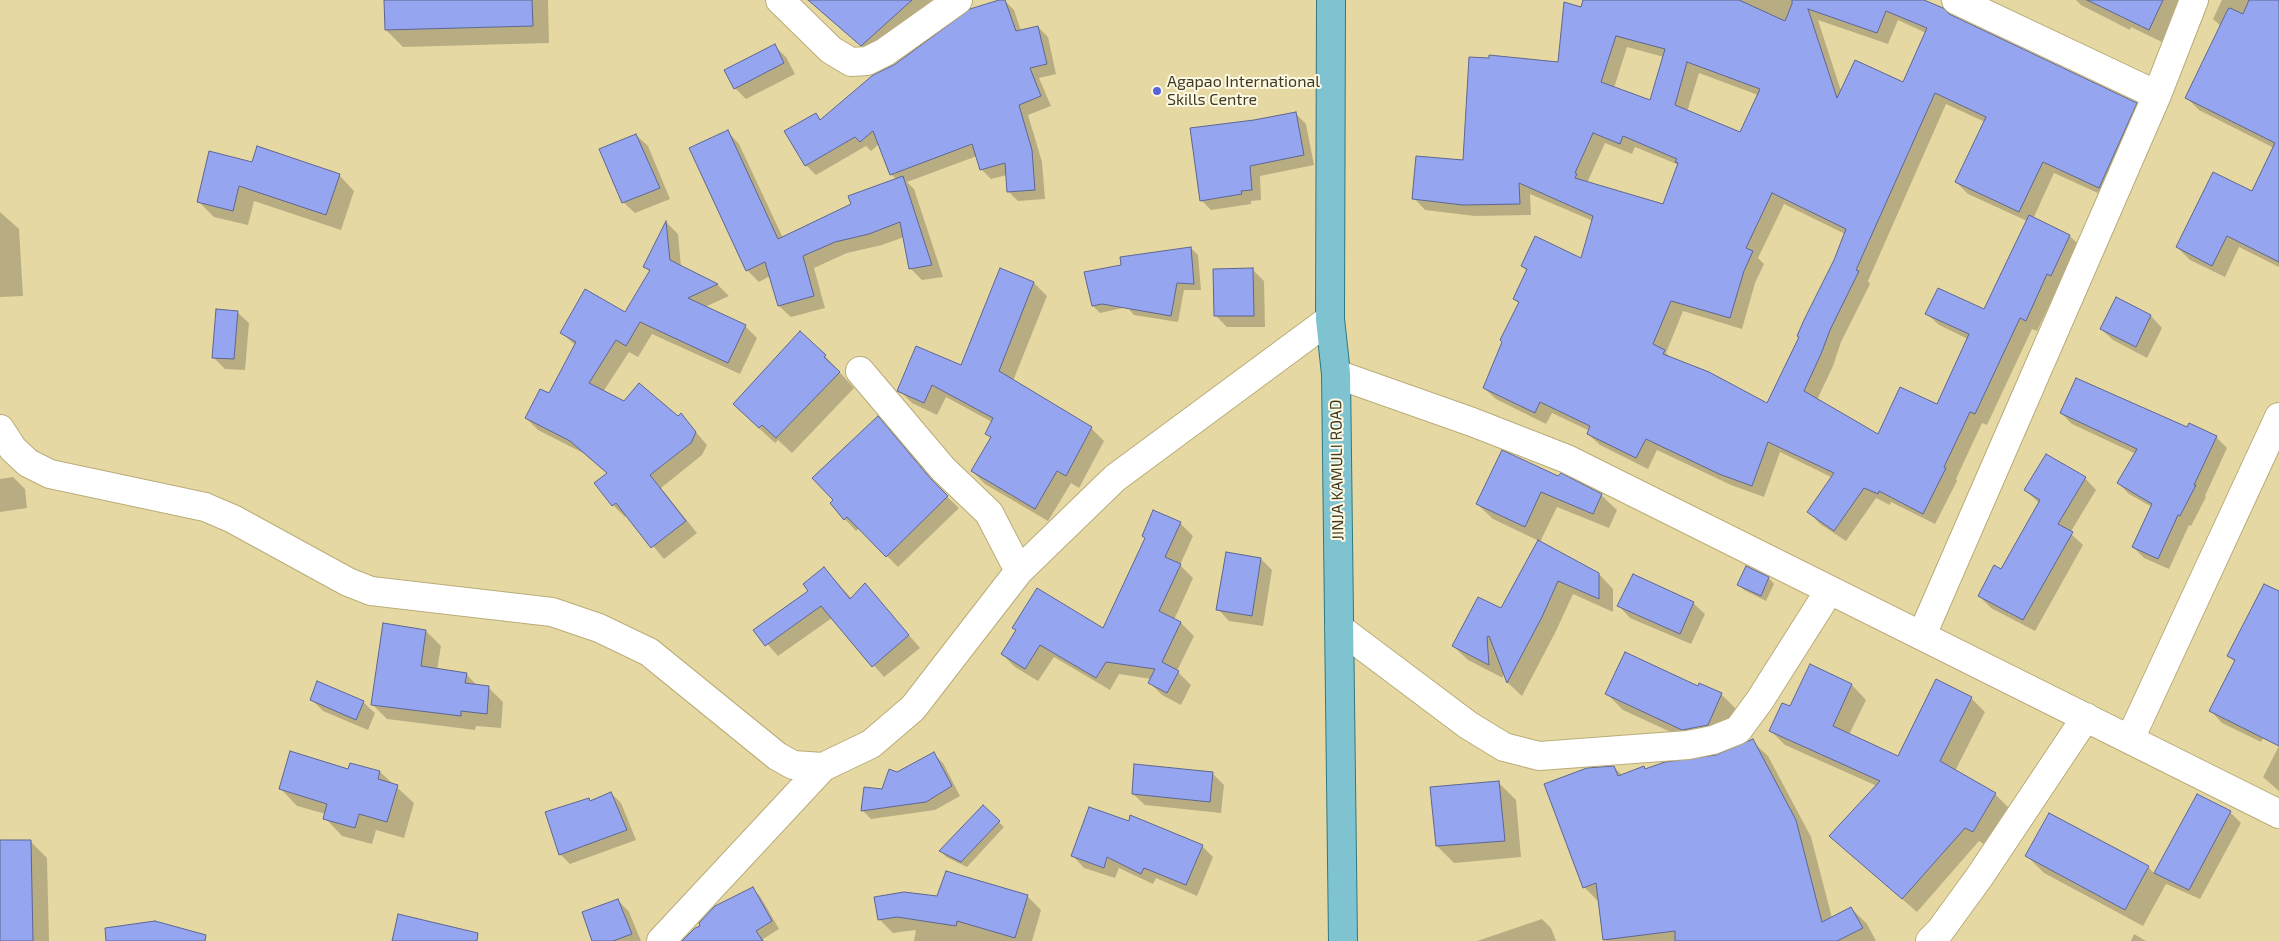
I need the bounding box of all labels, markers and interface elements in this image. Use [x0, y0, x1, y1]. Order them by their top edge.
place label: Agapao International Skills Centre [1167, 72, 1320, 110]
marker: Agapao International Skills Centre [1151, 85, 1163, 97]
street label: JINJA KAMULI ROAD [1326, 399, 1348, 541]

